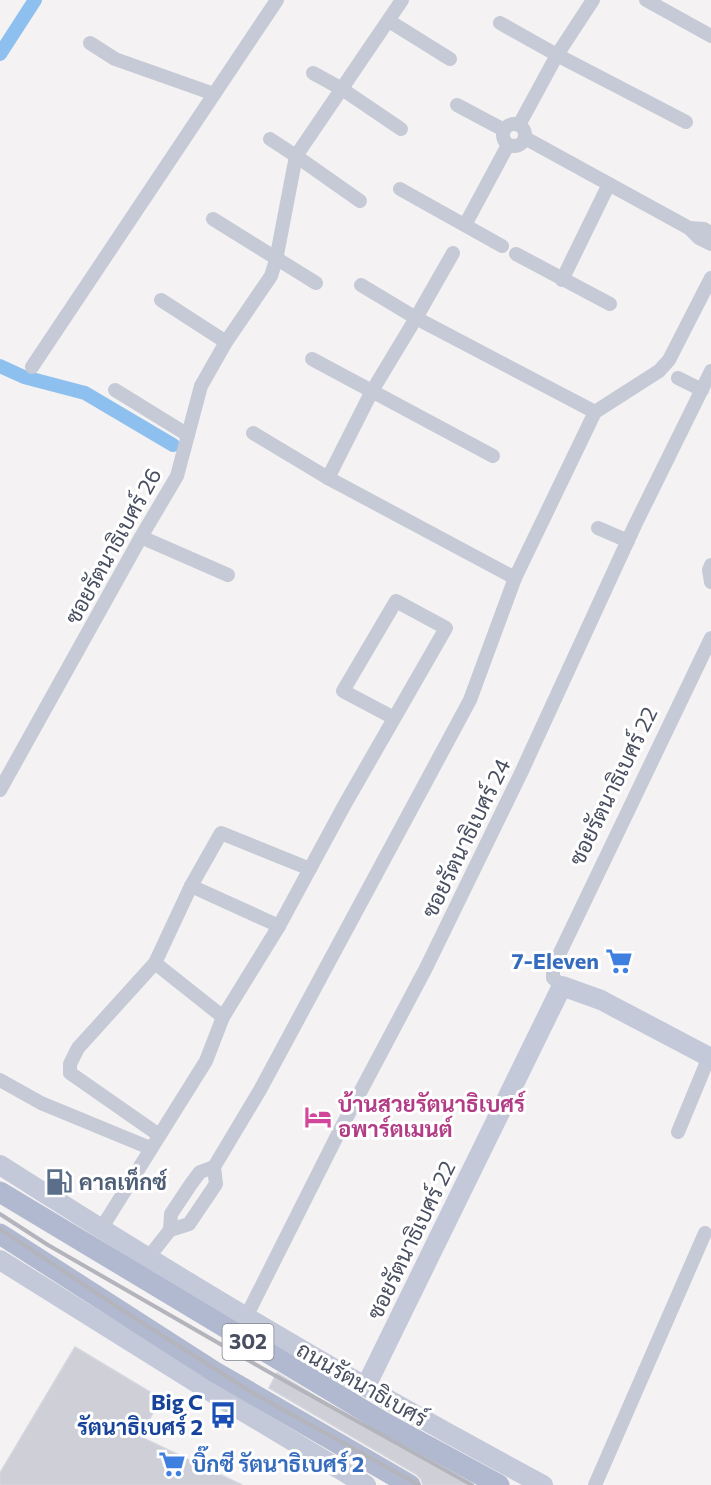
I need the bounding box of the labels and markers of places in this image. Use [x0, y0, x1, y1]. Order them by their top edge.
supermarket icon: 7-Eleven [604, 946, 634, 976]
place label: 7-Eleven [511, 947, 599, 974]
place label: บ้านสวยรัตนาธิเบศร์ อพาร์ตเมนต์ [338, 1090, 527, 1142]
hotel icon: บ้านสวยรัตนาธิเบศร์ อพาร์ตเมนต์ [303, 1102, 333, 1132]
fuel station icon: คาลเท็กซ์ [44, 1167, 74, 1197]
place label: คาลเท็กซ์ [79, 1167, 168, 1195]
place label: Big C รัตนาธิเบศร์ 2 [77, 1388, 203, 1440]
bus stop icon: Big C รัตนาธิเบศร์ 2 [208, 1400, 238, 1430]
place label: บิ๊กซี รัตนาธิเบศร์ 2 [192, 1445, 364, 1477]
supermarket icon: บิ๊กซี รัตนาธิเบศร์ 2 [157, 1449, 187, 1479]

